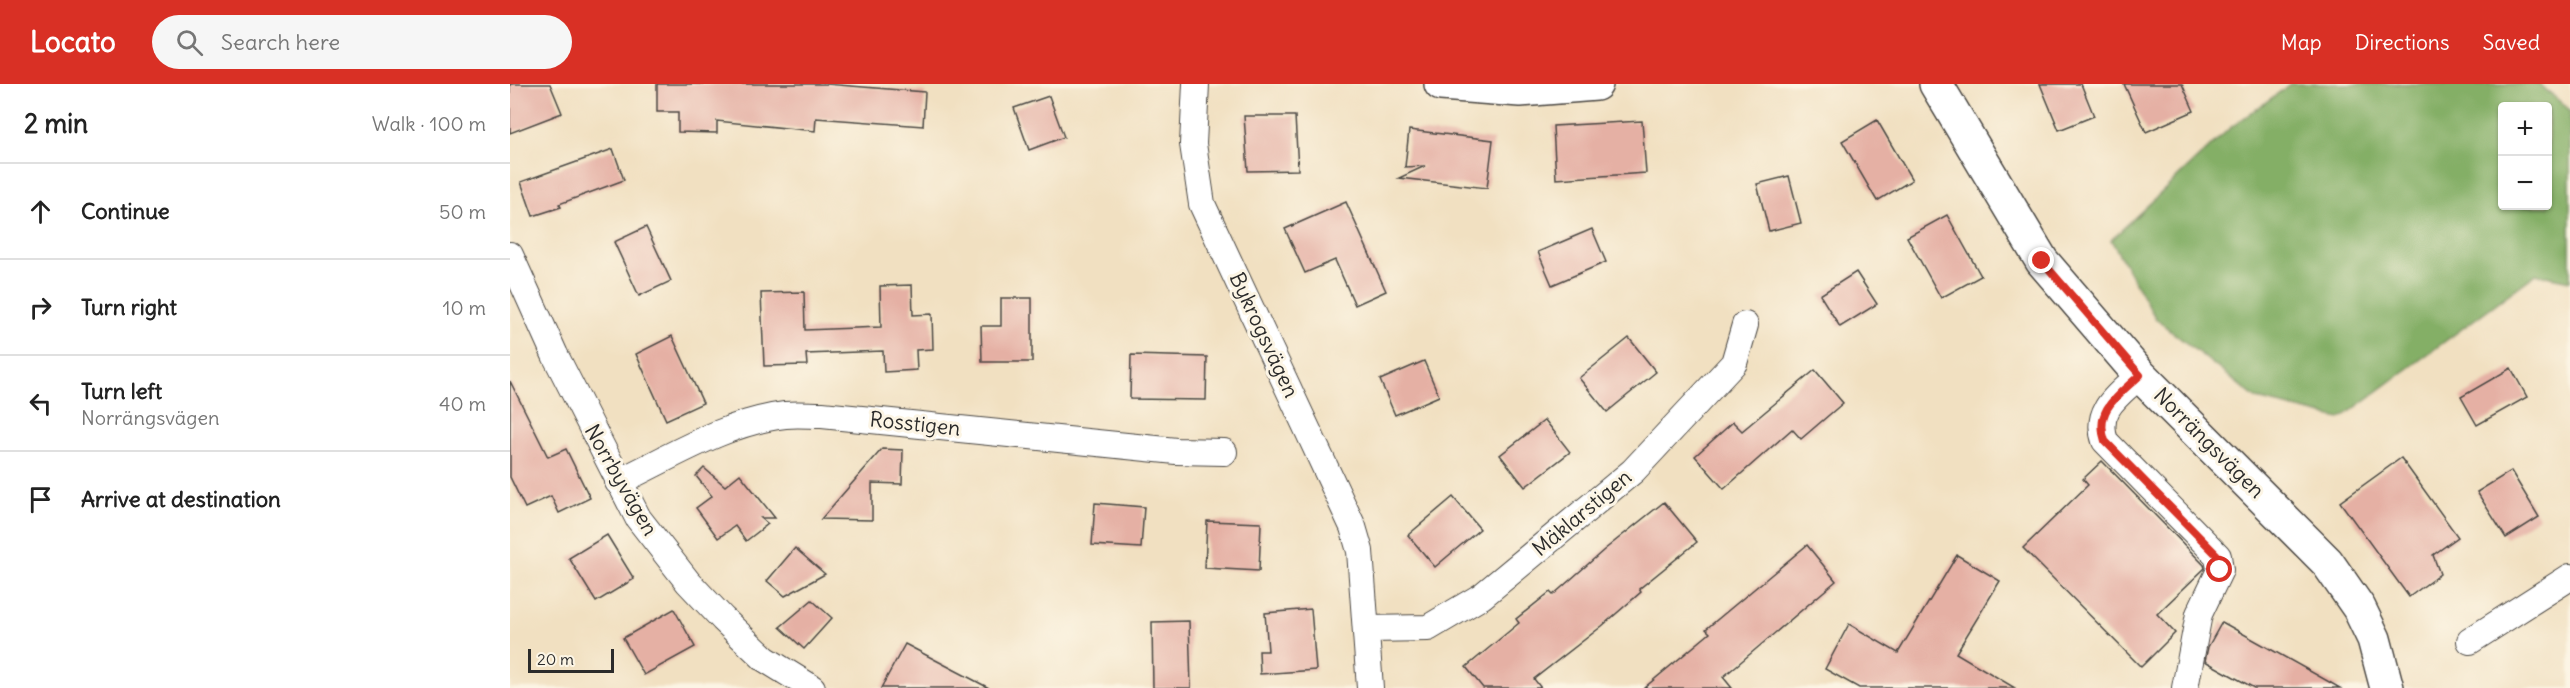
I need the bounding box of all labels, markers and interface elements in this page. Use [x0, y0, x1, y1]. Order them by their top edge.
search box [152, 15, 572, 69]
text: Locato [30, 24, 116, 60]
icon: search [173, 26, 206, 59]
text: Search here [221, 28, 340, 56]
text: Map [2281, 29, 2322, 56]
text: Directions [2355, 29, 2449, 56]
text: Saved [2482, 29, 2540, 56]
map controls [2498, 102, 2552, 210]
button: + [2498, 102, 2552, 156]
text: 2 min [24, 107, 88, 140]
text: Walk · 100 m [372, 111, 486, 136]
button: − [2498, 156, 2552, 210]
icon: ahead [24, 195, 57, 228]
text: Continue [81, 197, 170, 225]
text: 50 m [439, 199, 486, 224]
route end [2028, 247, 2054, 273]
street label: Bykrogsvägen [1224, 268, 1305, 402]
icon: right [24, 291, 57, 324]
text: Turn right [81, 293, 177, 321]
text: 10 m [443, 295, 486, 320]
text: Turn left [81, 377, 162, 405]
street label: Norrängsvägen [2148, 382, 2270, 504]
icon: left [24, 387, 57, 420]
text: 40 m [439, 391, 486, 416]
text: Norrängsvägen [81, 405, 220, 430]
street label: Rosstigen [868, 405, 962, 442]
street label: Norrbyvägen [579, 419, 664, 540]
street label: Mäklarstigen [1527, 463, 1637, 562]
icon: arrive [24, 483, 57, 516]
text: Arrive at destination [81, 485, 281, 513]
route start [2206, 556, 2232, 582]
scale bar [528, 646, 614, 674]
text: 20 m [537, 649, 574, 669]

